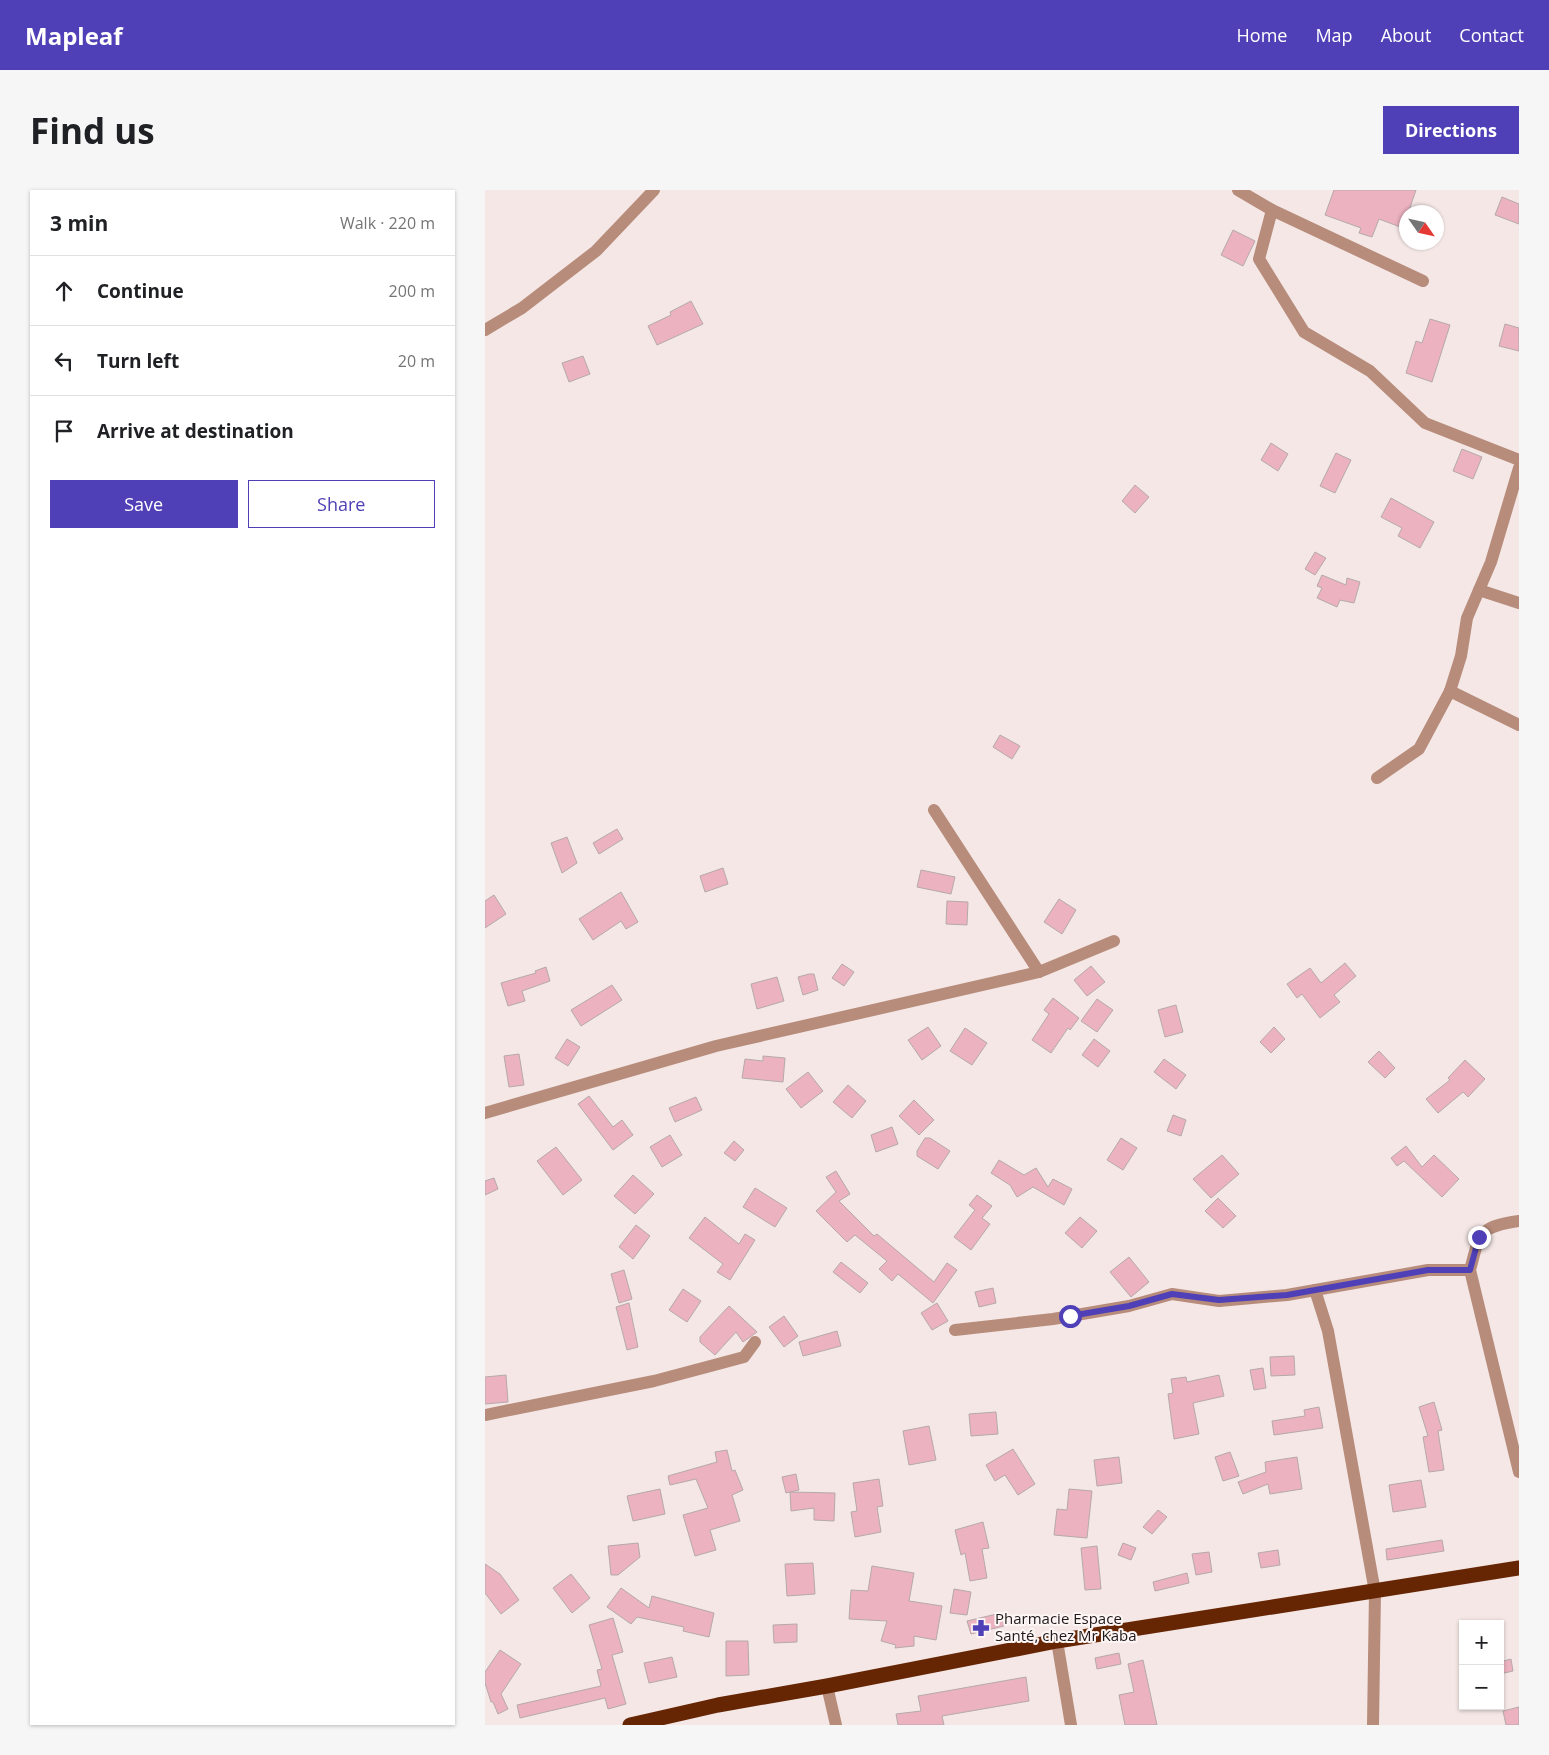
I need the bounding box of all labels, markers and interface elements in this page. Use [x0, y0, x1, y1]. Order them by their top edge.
text: Mapleaf [25, 19, 123, 52]
text: Home [1237, 23, 1287, 47]
text: Map [1315, 23, 1353, 47]
text: About [1381, 23, 1431, 47]
text: Contact [1459, 23, 1524, 47]
button: Directions [1383, 106, 1519, 154]
text: Find us [30, 107, 155, 154]
north arrow [1399, 205, 1444, 250]
text: 3 min [50, 209, 108, 237]
text: Walk · 220 m [340, 212, 435, 234]
icon: ahead [50, 277, 78, 305]
text: Continue [97, 278, 184, 304]
text: 200 m [389, 280, 435, 302]
icon: left [50, 347, 78, 375]
text: Turn left [97, 348, 179, 374]
text: 20 m [398, 350, 435, 372]
icon: arrive [50, 417, 78, 445]
text: Arrive at destination [97, 418, 294, 444]
button: Save [50, 480, 238, 528]
button: Share [248, 480, 435, 528]
route end [1468, 1226, 1491, 1249]
route start [1059, 1305, 1082, 1328]
place label: Pharmacie Espace Santé, chez Mr Kaba [995, 1608, 1137, 1645]
pharmacy icon: Pharmacie Espace Santé, chez Mr Kaba [971, 1618, 991, 1638]
map controls [1459, 1620, 1504, 1710]
button: + [1459, 1620, 1504, 1665]
button: − [1459, 1665, 1504, 1710]

